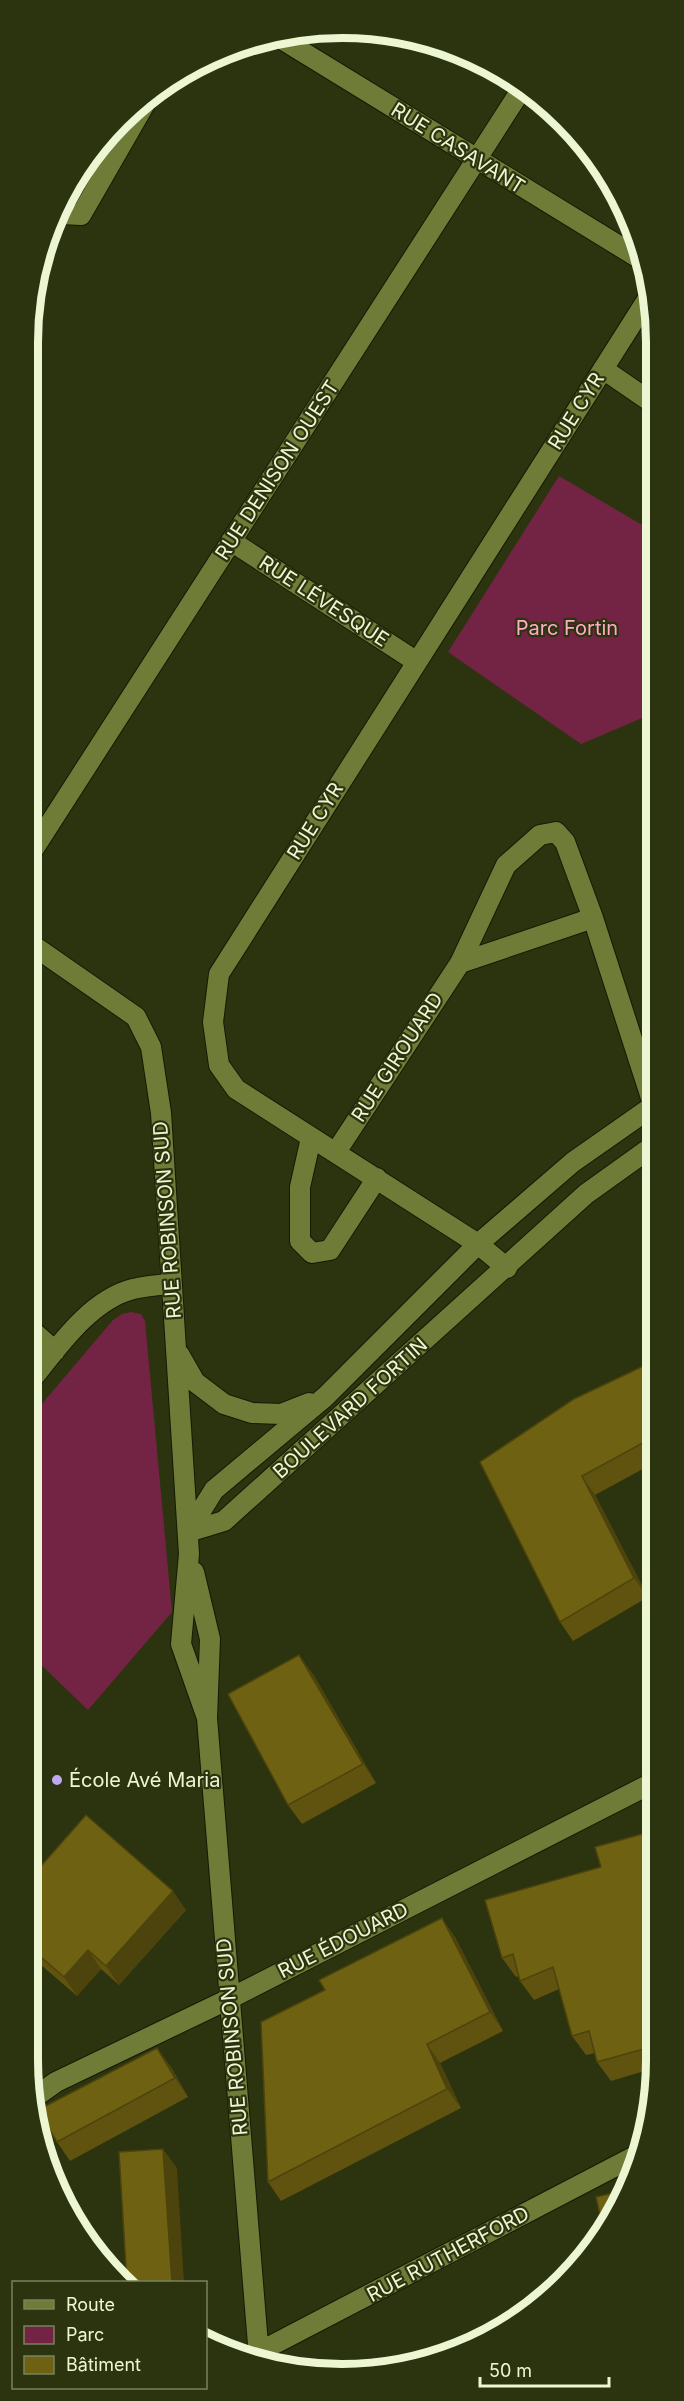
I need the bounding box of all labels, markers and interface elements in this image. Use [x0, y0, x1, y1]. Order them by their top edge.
street label: RUE CASAVANT [387, 97, 529, 199]
street label: RUE CYR [543, 368, 609, 454]
street label: RUE DENISON OUEST [210, 376, 344, 564]
street label: RUE LÉVESQUE [255, 549, 394, 652]
park label: Parc Fortin [516, 616, 618, 640]
street label: RUE CYR [282, 778, 348, 864]
street label: RUE GIROUARD [346, 988, 448, 1126]
street label: RUE ROBINSON SUD [148, 1120, 186, 1320]
street label: BOULEVARD FORTIN [268, 1332, 432, 1484]
place label: École Avé Maria [69, 1767, 220, 1792]
marker: École Avé Maria [50, 1773, 64, 1787]
street label: RUE ÉDOUARD [274, 1896, 412, 1983]
street label: RUE ROBINSON SUD [211, 1937, 253, 2137]
street label: RUE RUTHERFORD [363, 2201, 533, 2307]
legend [12, 2281, 207, 2389]
text: Route [66, 2294, 115, 2315]
text: Parc [66, 2324, 104, 2345]
scale bar [480, 2350, 609, 2388]
text: Bâtiment [66, 2354, 141, 2375]
text: 50 m [489, 2360, 532, 2381]

